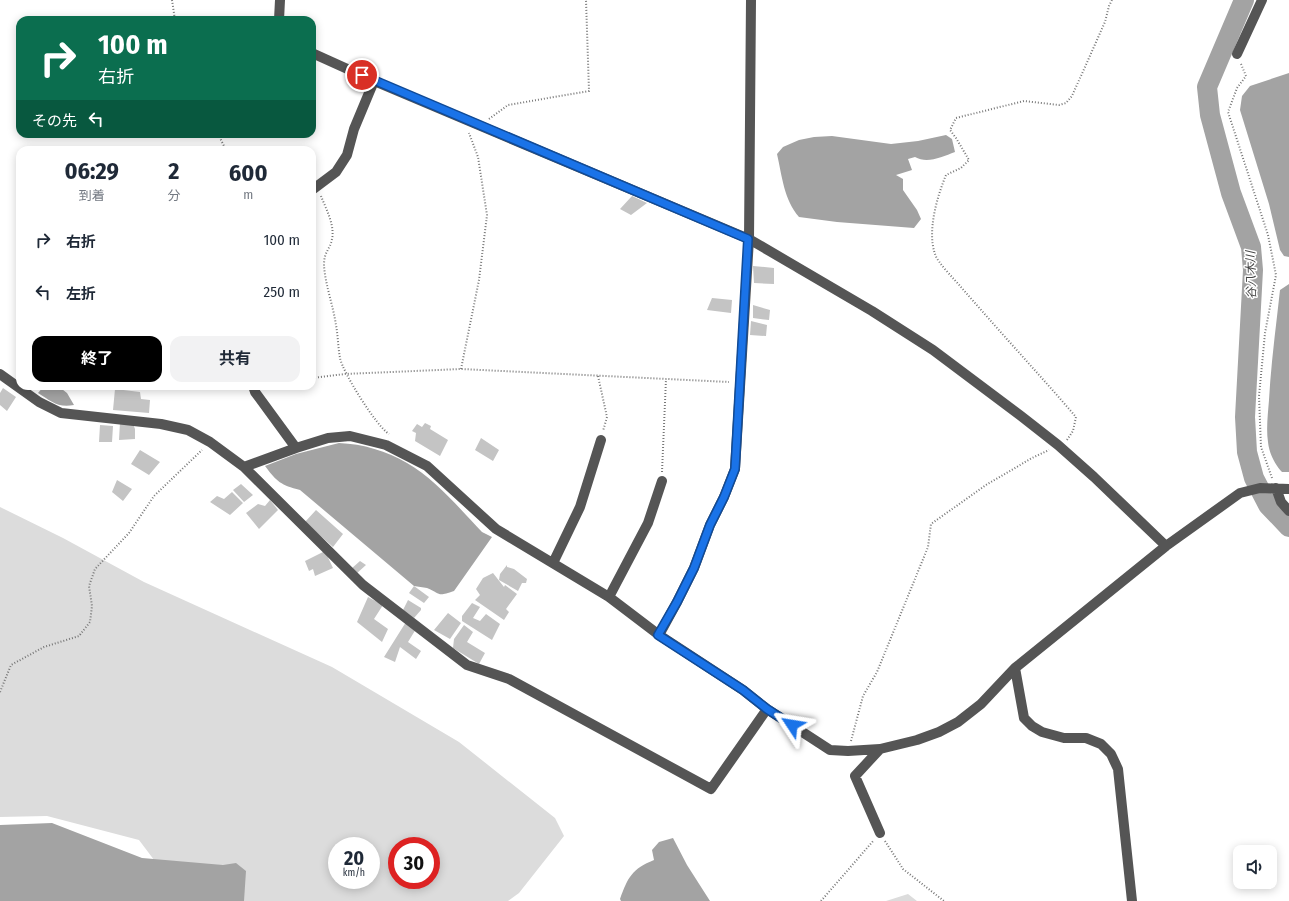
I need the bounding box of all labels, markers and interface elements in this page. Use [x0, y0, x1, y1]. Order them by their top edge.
text: 100 m [98, 28, 168, 61]
icon: right [32, 32, 84, 84]
pin [345, 58, 379, 92]
icon: arrive [351, 64, 373, 86]
text: 右折 [98, 66, 134, 88]
icon: left [85, 108, 107, 130]
text: その先 [32, 112, 77, 130]
text: 06:29 [64, 157, 119, 185]
text: 2 [168, 157, 179, 185]
text: 600 [229, 159, 268, 187]
text: m [243, 187, 253, 202]
text: 到着 [79, 188, 105, 203]
text: 分 [167, 188, 180, 203]
icon: right [32, 229, 54, 251]
text: 100 m [263, 231, 300, 249]
text: 右折 [66, 233, 96, 251]
water label: 谷八木川 [1244, 249, 1258, 299]
icon: left [32, 281, 54, 303]
text: 250 m [264, 283, 300, 301]
text: 左折 [66, 285, 96, 303]
button: 終了 [32, 336, 162, 382]
button: 共有 [170, 336, 300, 382]
position arrow [771, 704, 813, 746]
speed limit sign: 30 [388, 837, 440, 889]
map controls [1233, 845, 1277, 889]
button: sound [1233, 845, 1277, 889]
text: 20 [344, 846, 364, 870]
text: km/h [343, 867, 365, 879]

